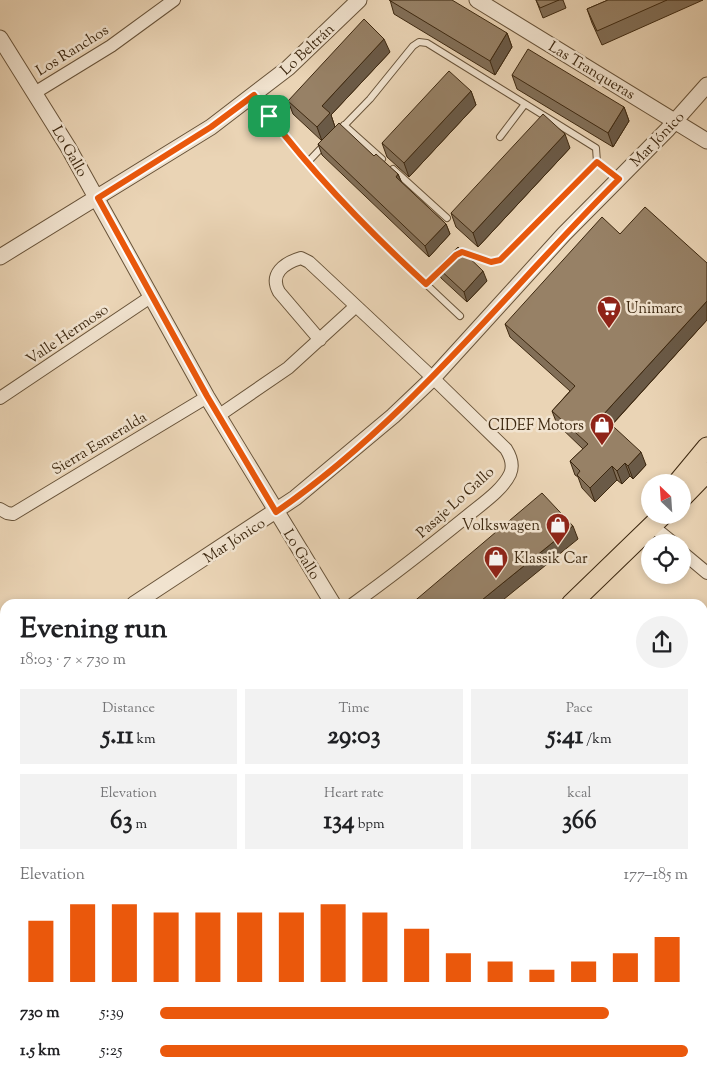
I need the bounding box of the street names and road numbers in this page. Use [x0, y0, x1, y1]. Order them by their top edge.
street label: Lo Beltrán [276, 19, 340, 81]
street label: Los Ranchos [32, 21, 113, 82]
street label: Las Tranqueras [544, 37, 639, 106]
street label: Mar Jónico [626, 108, 690, 172]
street label: Lo Gallo [46, 122, 92, 181]
street label: Valle Hermoso [22, 300, 113, 371]
street label: Sierra Esmeralda [48, 408, 151, 481]
street label: Pasaje Lo Gallo [412, 462, 500, 544]
street label: Mar Jónico [200, 513, 270, 569]
street label: Lo Gallo [277, 525, 324, 584]

